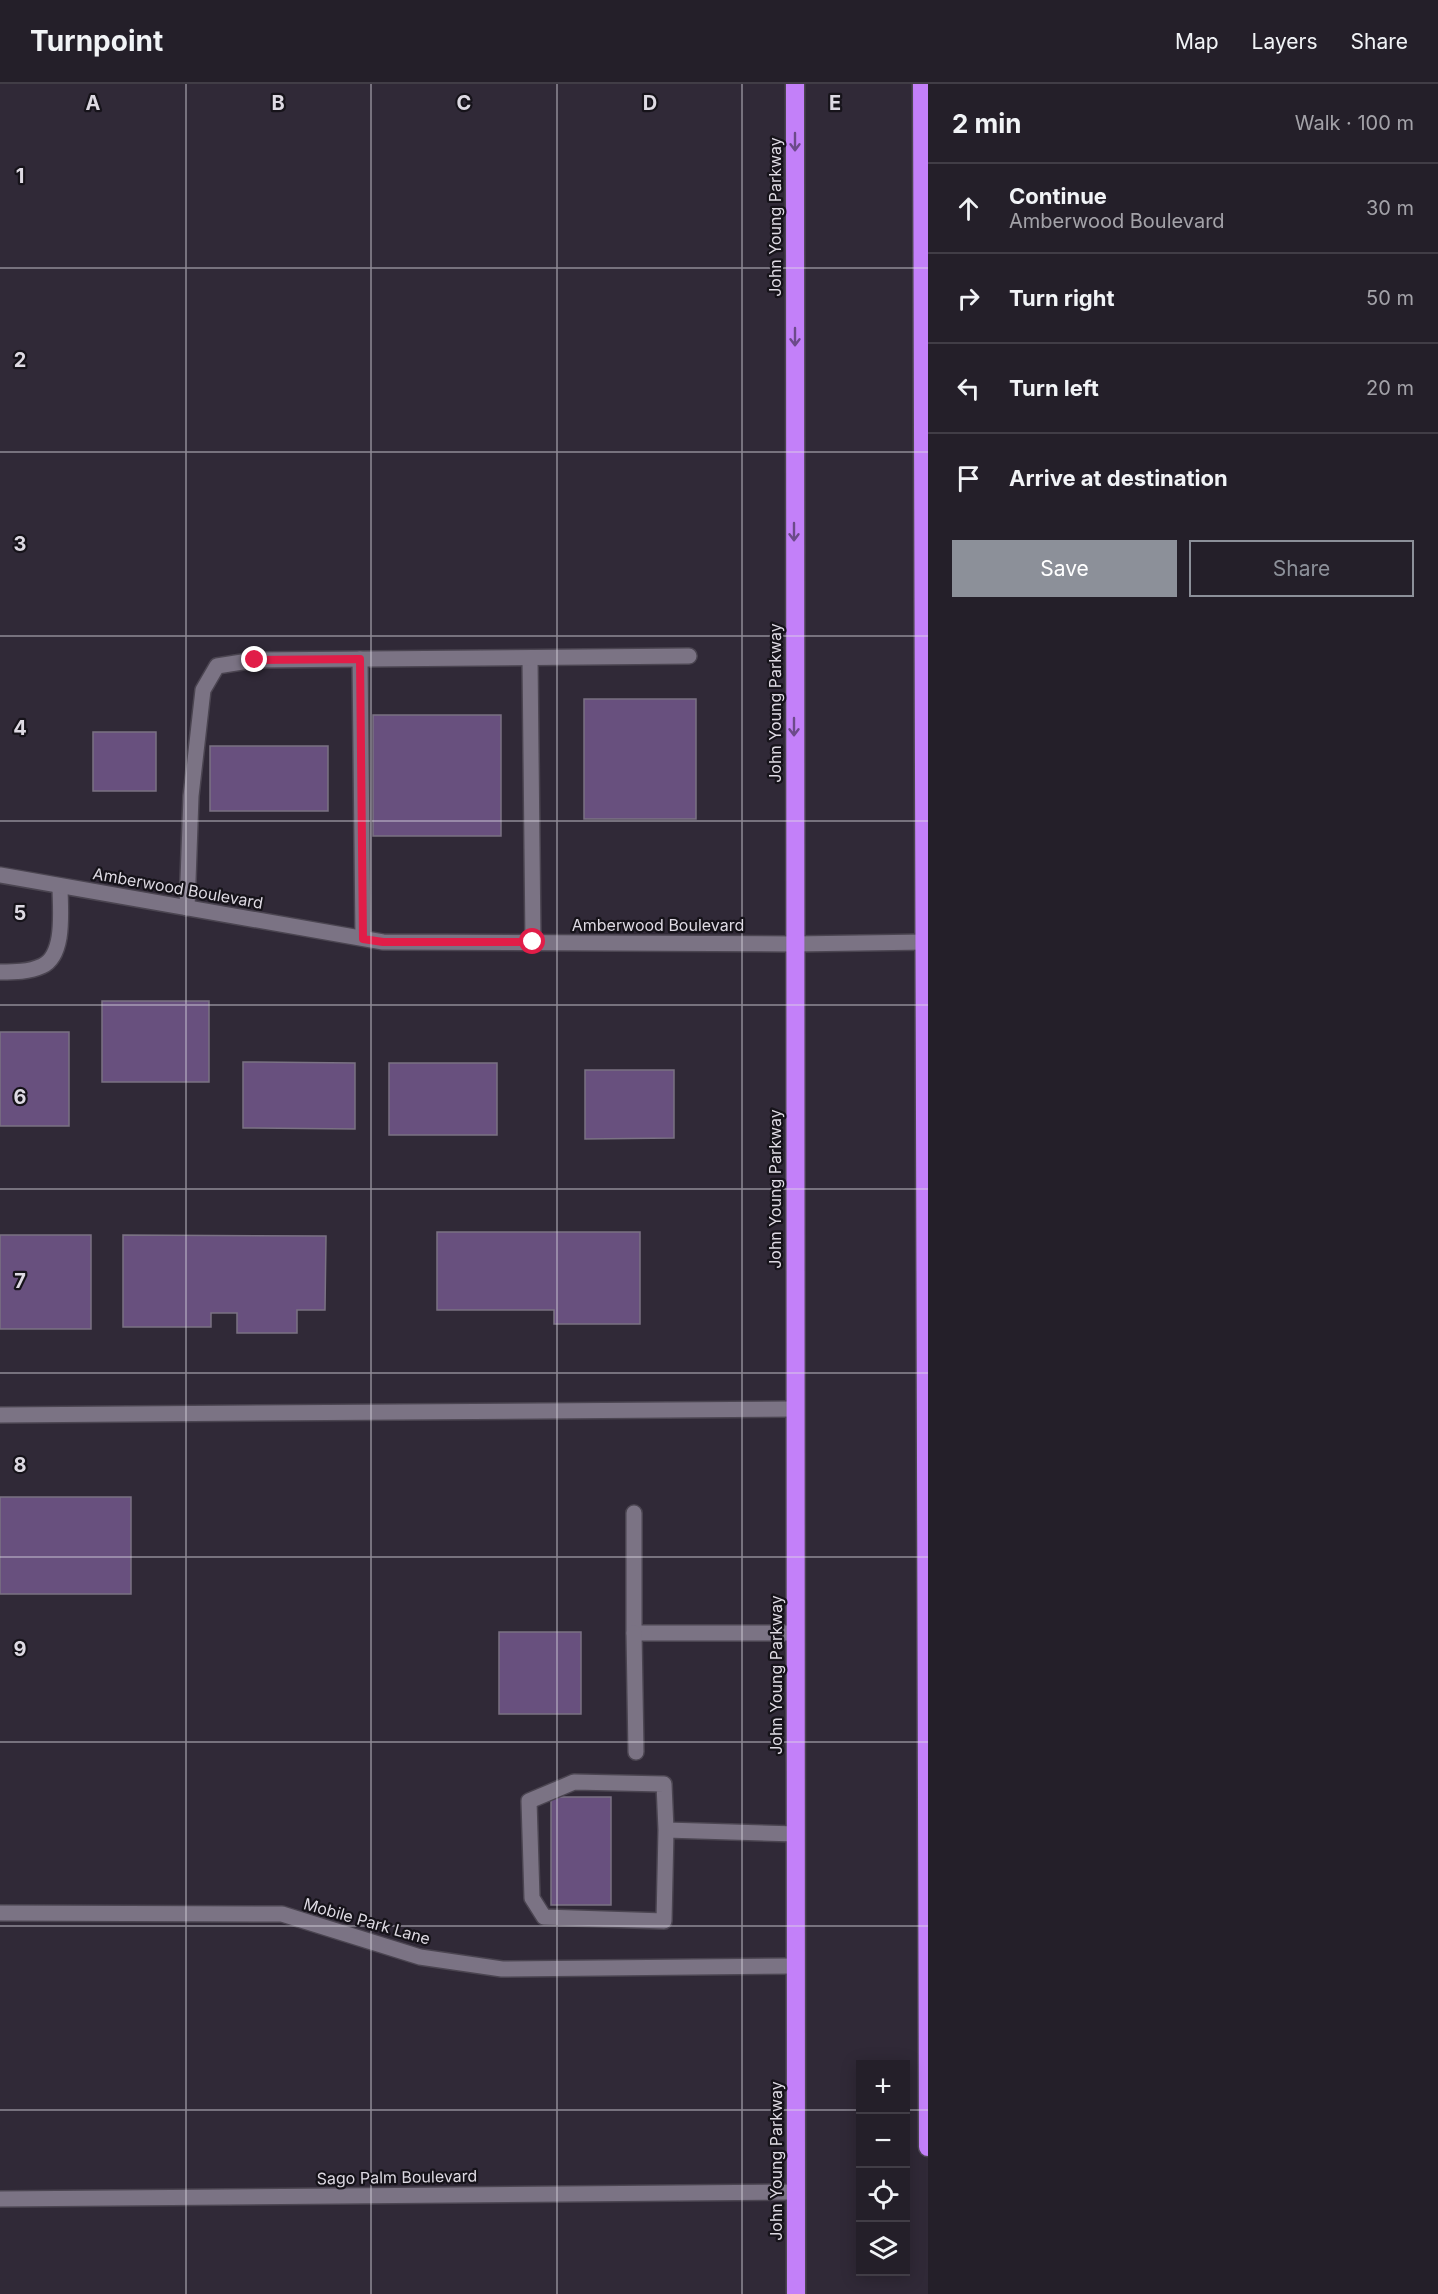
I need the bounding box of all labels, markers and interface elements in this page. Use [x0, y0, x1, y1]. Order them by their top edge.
text: Turnpoint [30, 24, 163, 58]
text: Map [1175, 29, 1219, 54]
text: Layers [1252, 29, 1318, 54]
text: Share [1351, 29, 1408, 54]
text: A [86, 91, 101, 115]
text: B [271, 91, 285, 115]
text: C [457, 91, 471, 115]
text: D [643, 91, 657, 115]
text: E [829, 91, 841, 115]
text: 2 min [952, 108, 1022, 139]
text: Walk · 100 m [1295, 111, 1414, 135]
one-way arrow [789, 132, 801, 152]
street label: John Young Parkway [765, 137, 785, 297]
text: 1 [16, 164, 24, 188]
text: Continue [1009, 183, 1107, 209]
icon: ahead [952, 192, 985, 225]
text: 30 m [1366, 196, 1414, 220]
text: Amberwood Boulevard [1009, 209, 1225, 233]
icon: right [952, 282, 985, 315]
text: Turn right [1009, 285, 1115, 311]
text: 50 m [1366, 286, 1414, 310]
one-way arrow [789, 327, 801, 347]
text: 2 [14, 348, 26, 372]
icon: left [952, 372, 985, 405]
text: Turn left [1009, 375, 1099, 401]
text: 20 m [1366, 376, 1414, 400]
icon: arrive [952, 462, 985, 495]
text: Arrive at destination [1009, 465, 1228, 491]
one-way arrow [788, 522, 800, 542]
text: 3 [14, 532, 26, 556]
button: Save [952, 540, 1177, 597]
button: Share [1189, 540, 1414, 597]
street label: John Young Parkway [765, 623, 785, 783]
route end [241, 646, 267, 672]
text: 4 [13, 716, 27, 740]
one-way arrow [788, 717, 800, 737]
street label: Amberwood Boulevard [91, 863, 265, 913]
text: 5 [14, 901, 26, 925]
street label: Amberwood Boulevard [572, 915, 744, 935]
route start [519, 928, 545, 954]
text: 6 [14, 1085, 27, 1109]
street label: John Young Parkway [765, 1109, 785, 1269]
text: 7 [14, 1269, 26, 1293]
text: 8 [13, 1453, 27, 1477]
street label: John Young Parkway [766, 1595, 786, 1755]
text: 9 [14, 1637, 27, 1661]
street label: Mobile Park Lane [301, 1893, 433, 1949]
map controls [856, 2060, 910, 2276]
button: + [856, 2060, 910, 2114]
street label: John Young Parkway [766, 2081, 786, 2241]
button: − [856, 2114, 910, 2168]
street label: Sago Palm Boulevard [317, 2166, 477, 2188]
button: locate [856, 2168, 910, 2222]
button: layers [856, 2222, 910, 2276]

